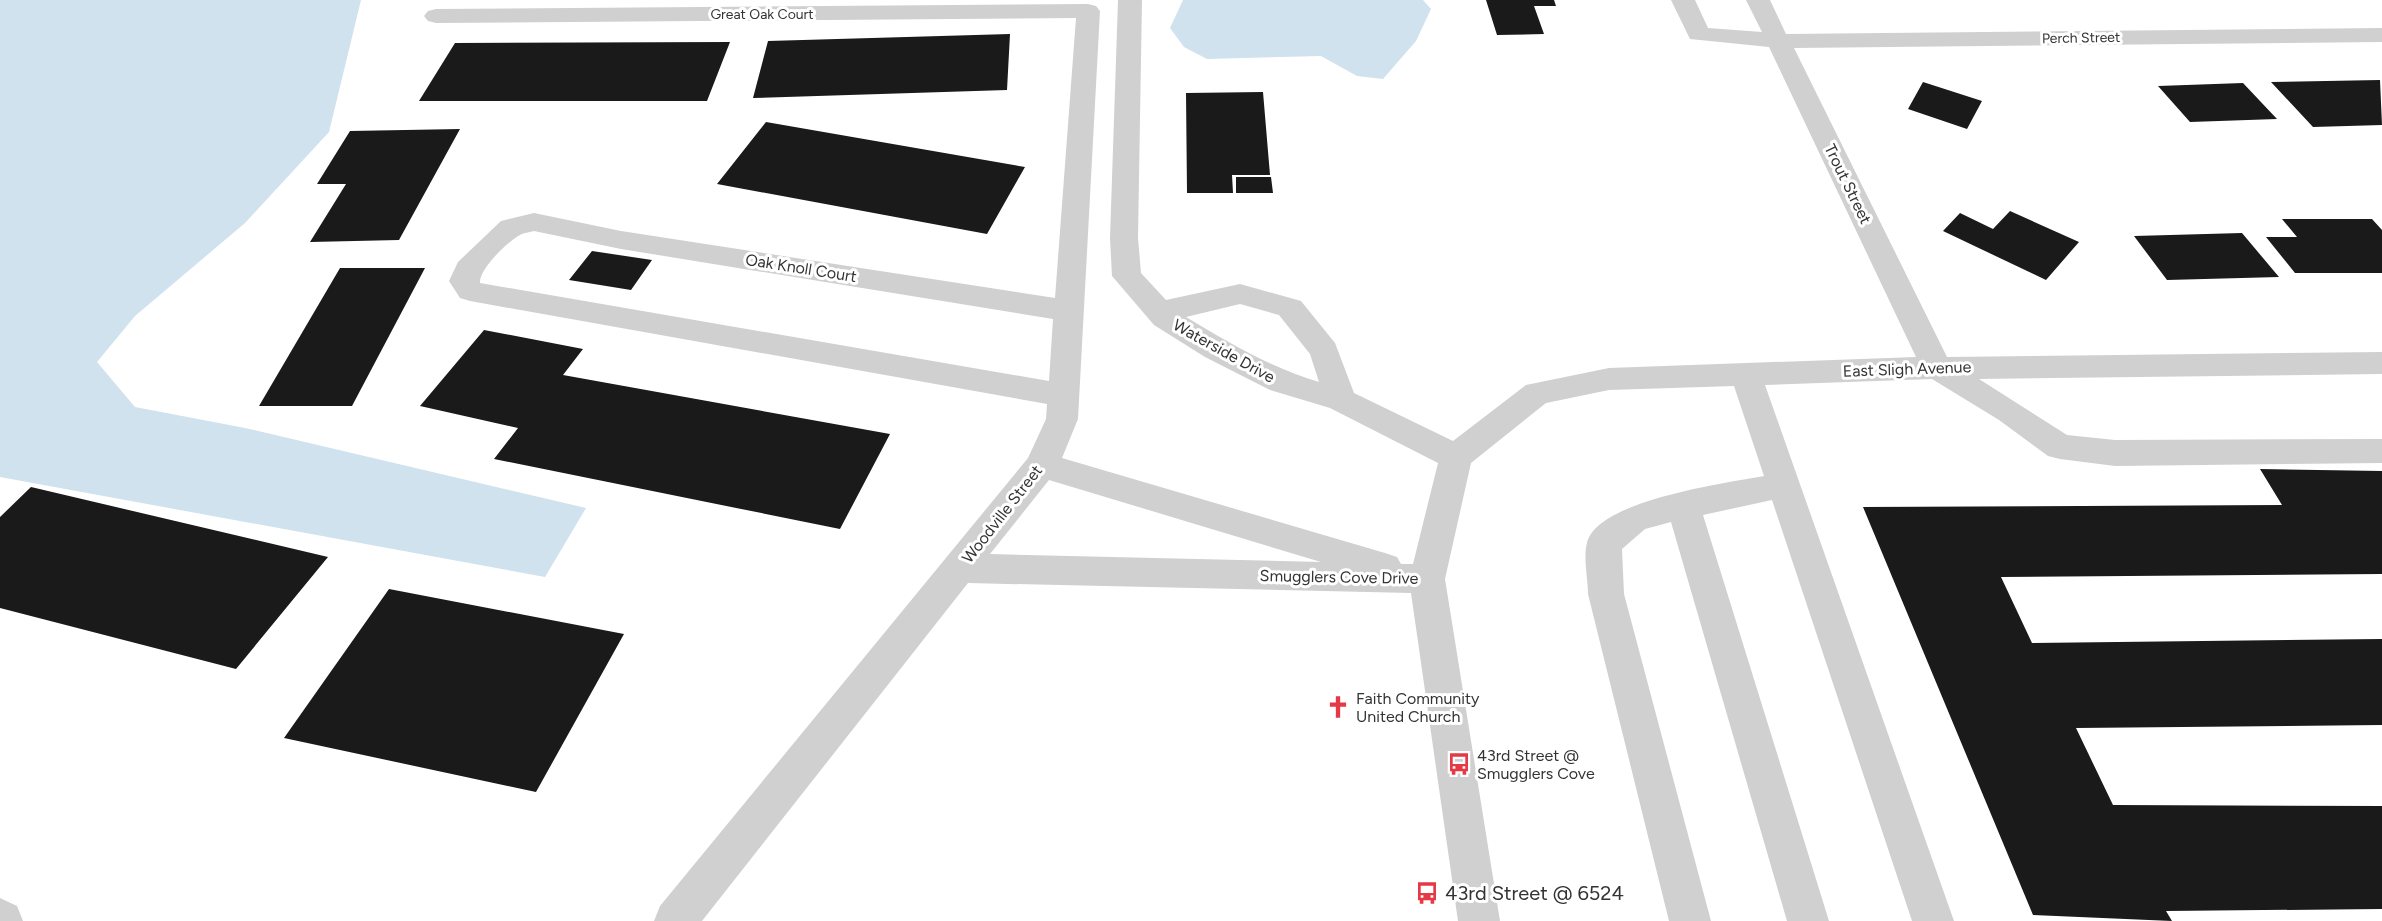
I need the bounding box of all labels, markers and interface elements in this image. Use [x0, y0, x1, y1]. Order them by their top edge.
street label: Great Oak Court [710, 6, 814, 23]
street label: Perch Street [2042, 29, 2120, 47]
street label: Trout Street [1820, 141, 1876, 227]
street label: Oak Knoll Court [744, 250, 858, 286]
street label: Waterside Drive [1170, 315, 1278, 387]
street label: East Sligh Avenue [1842, 357, 1972, 381]
street label: Woodville Street [958, 461, 1046, 567]
street label: Smugglers Cove Drive [1260, 566, 1419, 588]
place label: Faith Community United Church [1356, 689, 1480, 726]
church icon: Faith Community United Church [1325, 694, 1351, 720]
place label: 43rd Street @ Smugglers Cove [1477, 746, 1595, 783]
bus stop icon: 43rd Street @ Smugglers Cove [1446, 751, 1472, 777]
bus stop icon: 43rd Street @ 6524 [1414, 880, 1440, 906]
place label: 43rd Street @ 6524 [1445, 881, 1624, 905]

